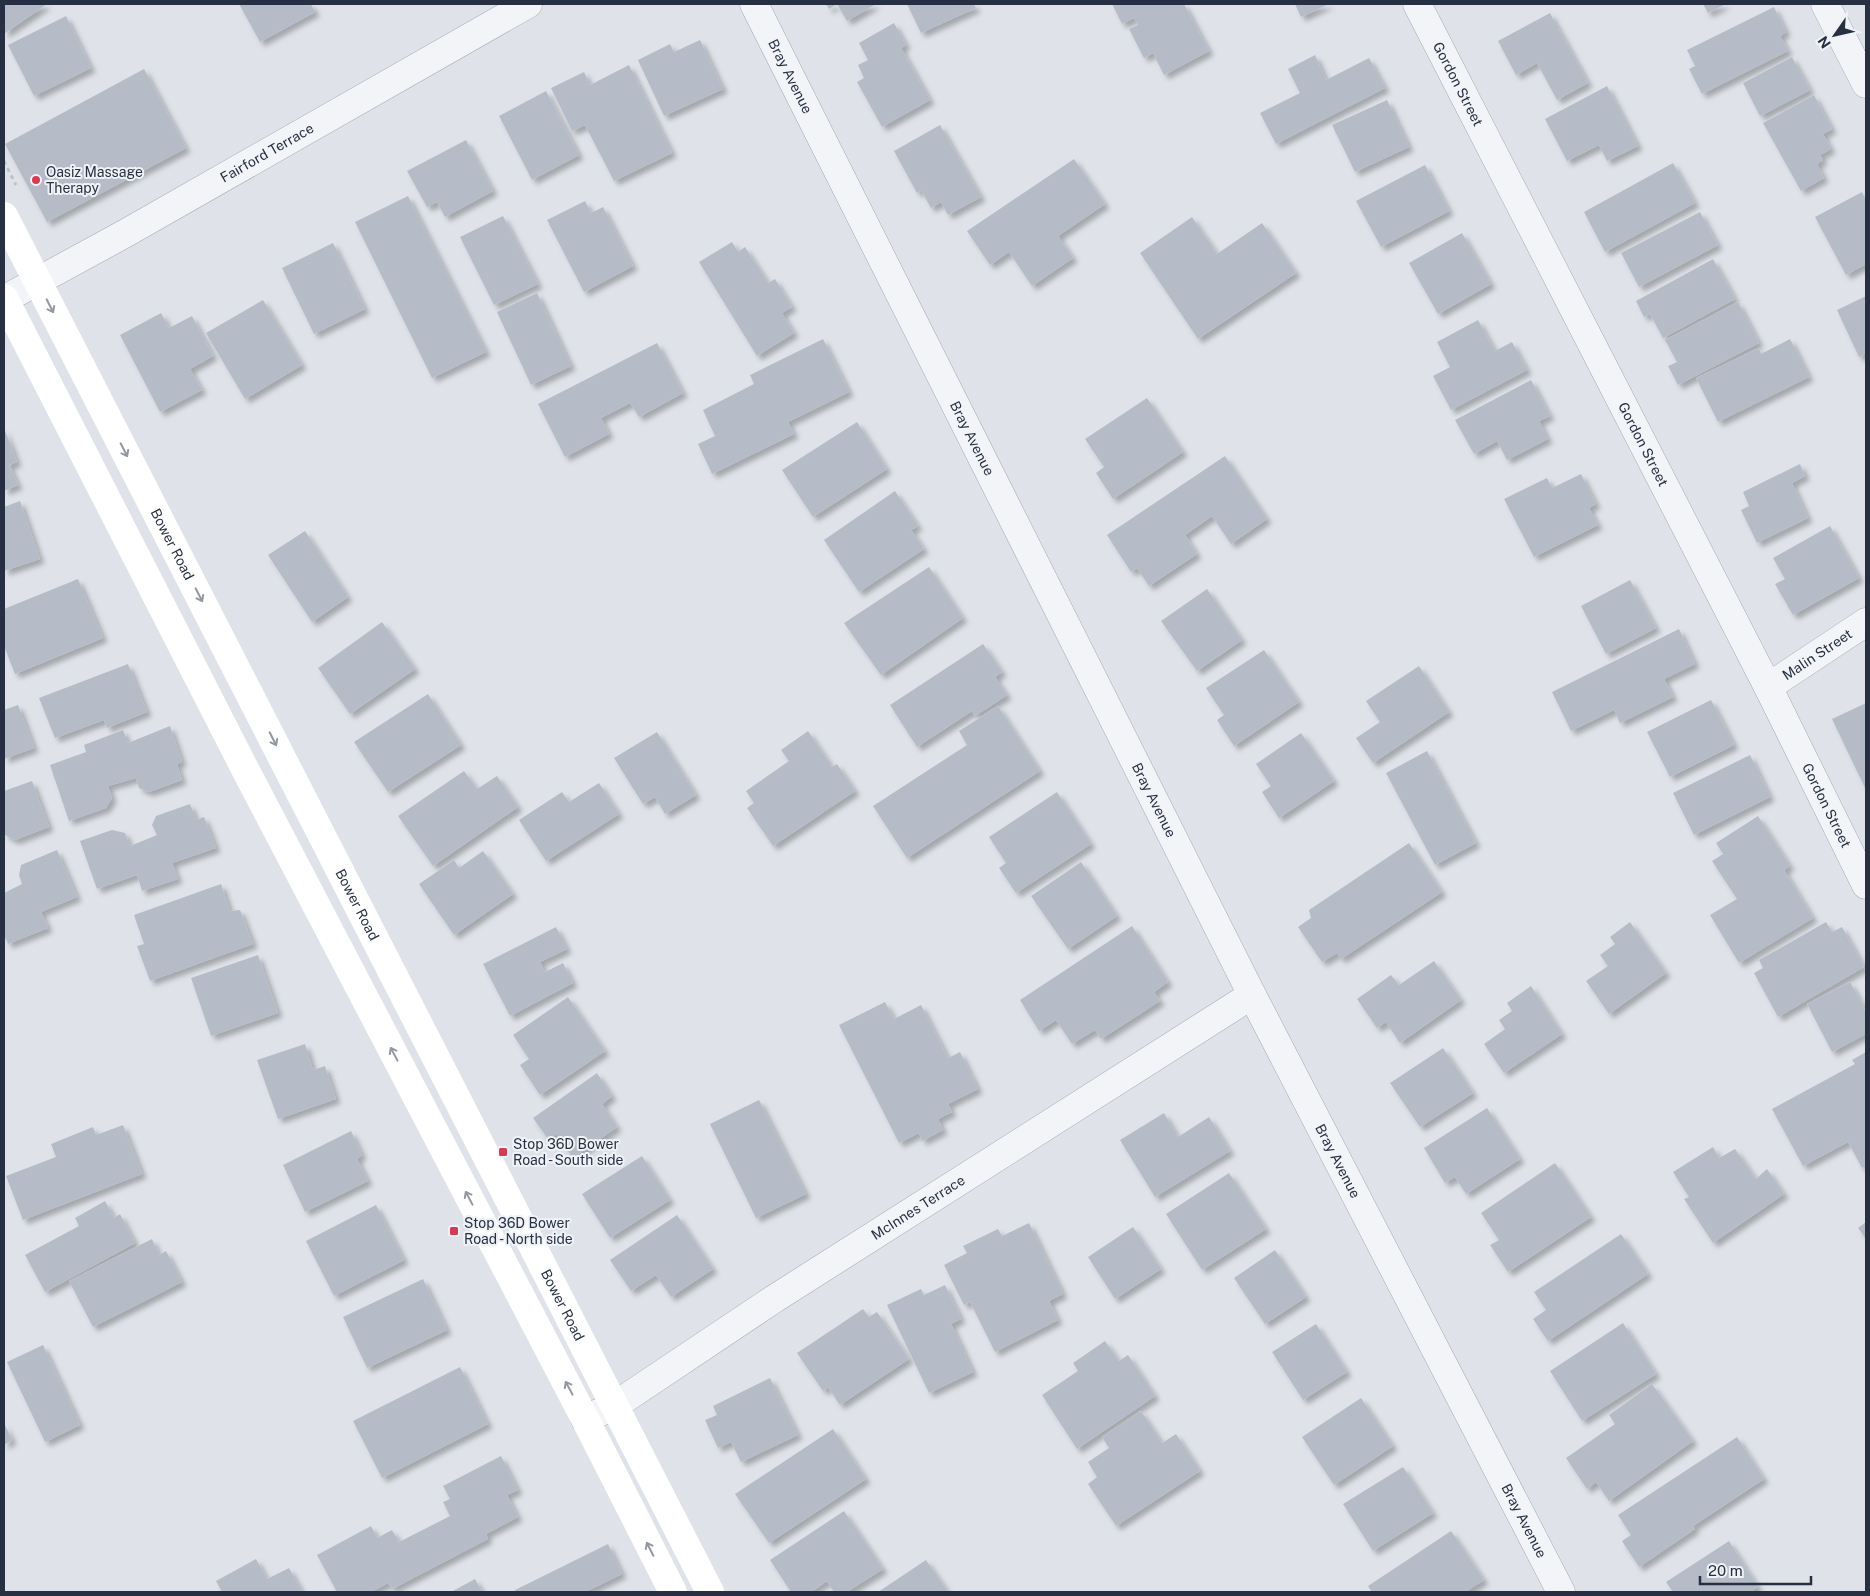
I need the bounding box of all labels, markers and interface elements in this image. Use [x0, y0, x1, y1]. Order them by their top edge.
north arrow [1810, 10, 1860, 60]
text: N [1815, 33, 1834, 51]
street label: Bray Avenue [765, 37, 816, 116]
street label: Gordon Street [1430, 39, 1486, 129]
street label: Fairford Terrace [217, 120, 316, 186]
place label: Oasiz Massage Therapy [46, 164, 143, 196]
marker: Oasiz Massage Therapy [30, 174, 42, 186]
one-way arrow [45, 298, 55, 313]
street label: Bray Avenue [947, 398, 998, 478]
street label: Gordon Street [1615, 400, 1671, 489]
one-way arrow [120, 442, 129, 457]
street label: Bower Road [148, 506, 197, 583]
one-way arrow [194, 587, 204, 602]
street label: Malin Street [1779, 626, 1855, 683]
one-way arrow [268, 732, 278, 747]
street label: Bray Avenue [1129, 760, 1179, 840]
street label: Gordon Street [1799, 760, 1854, 850]
street label: Bower Road [332, 866, 382, 943]
one-way arrow [389, 1046, 399, 1061]
street label: Bray Avenue [1312, 1121, 1364, 1201]
place label: Stop 36D Bower Road - South side [513, 1136, 624, 1168]
marker: Stop 36D Bower Road - South side [497, 1146, 509, 1158]
street label: McInnes Terrace [868, 1172, 968, 1243]
one-way arrow [464, 1191, 473, 1206]
place label: Stop 36D Bower Road - North side [464, 1215, 573, 1247]
marker: Stop 36D Bower Road - North side [448, 1225, 460, 1237]
street label: Bower Road [538, 1267, 588, 1343]
one-way arrow [564, 1381, 574, 1396]
street label: Bray Avenue [1498, 1481, 1550, 1560]
one-way arrow [645, 1542, 655, 1557]
scale bar [1700, 1554, 1811, 1586]
text: 20 m [1708, 1562, 1743, 1579]

